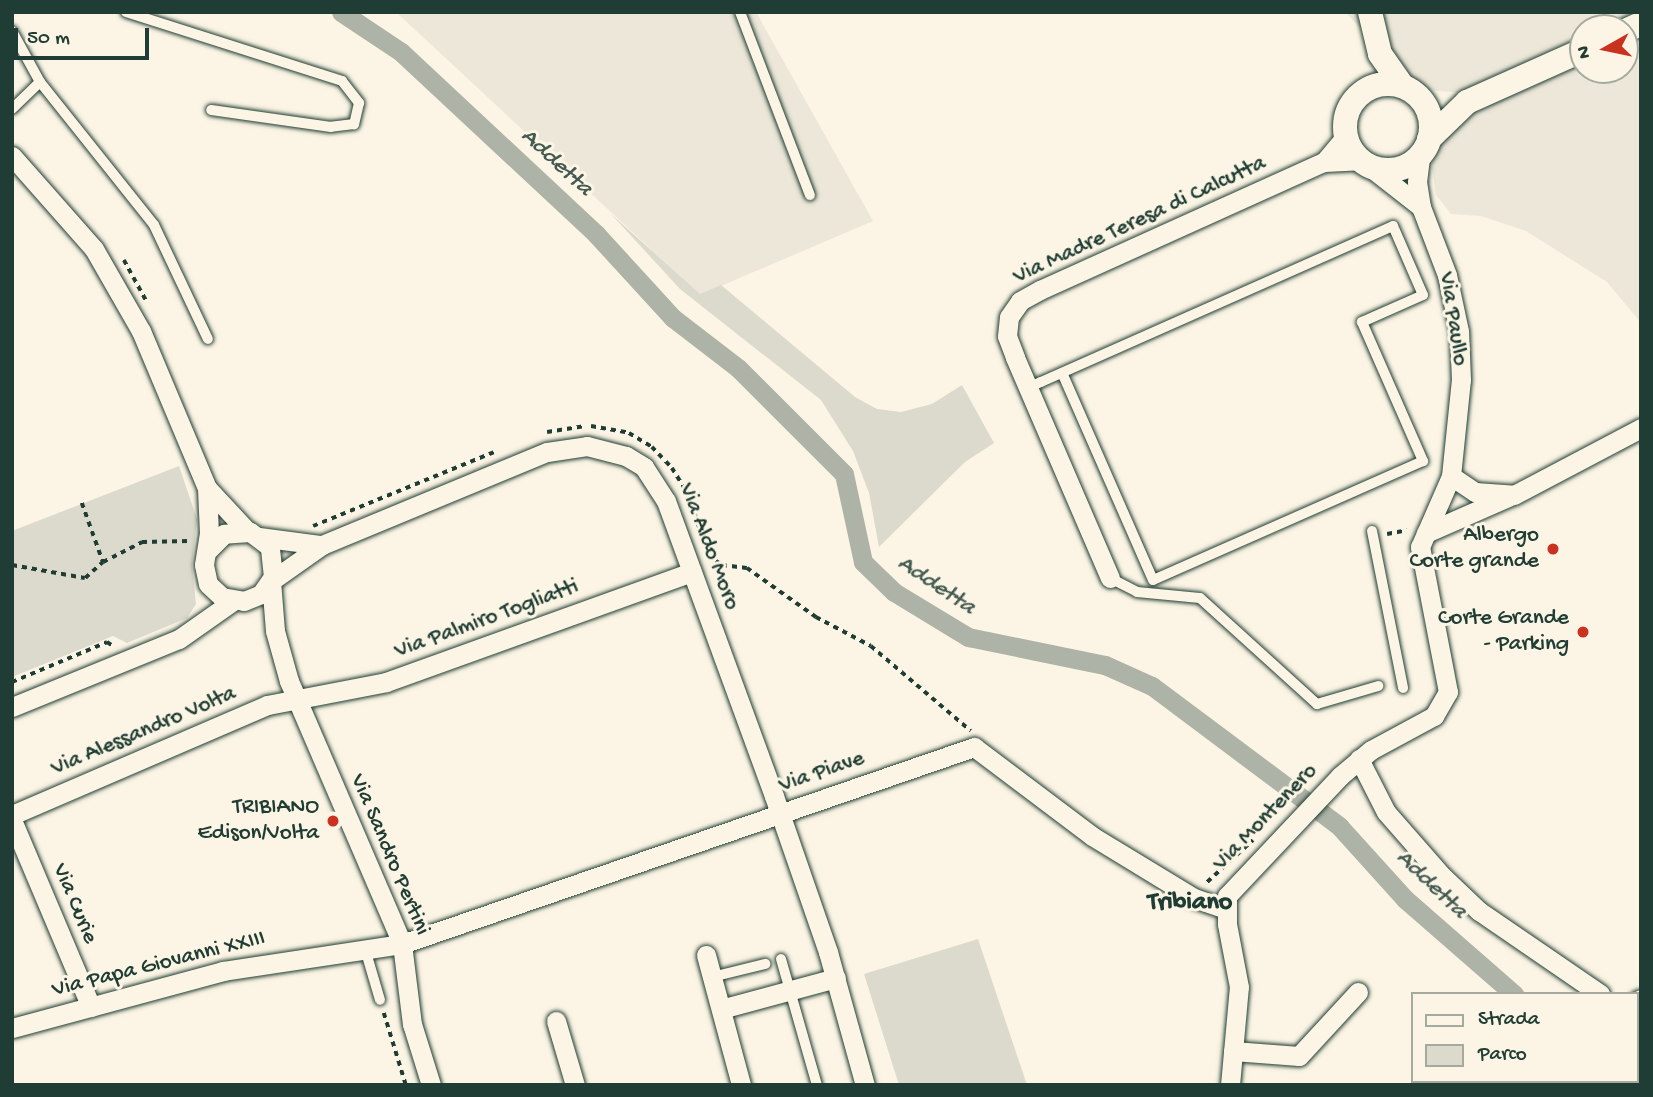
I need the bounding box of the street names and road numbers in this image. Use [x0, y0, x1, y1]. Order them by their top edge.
street label: Via Madre Teresa di Calcutta [1009, 150, 1271, 292]
street label: Via Paullo [1431, 270, 1473, 368]
street label: Via Aldo Moro [671, 480, 745, 614]
street label: Via Palmiro Togliatti [391, 574, 583, 666]
street label: Via Alessandro Volta [47, 681, 241, 783]
street label: Via Piave [776, 746, 868, 800]
street label: Via Montenero [1208, 758, 1324, 878]
street label: Via Sandro Pertini [343, 770, 435, 940]
street label: Via Curie [45, 860, 103, 948]
street label: Via Papa Giovanni XXIII [50, 925, 268, 1005]

